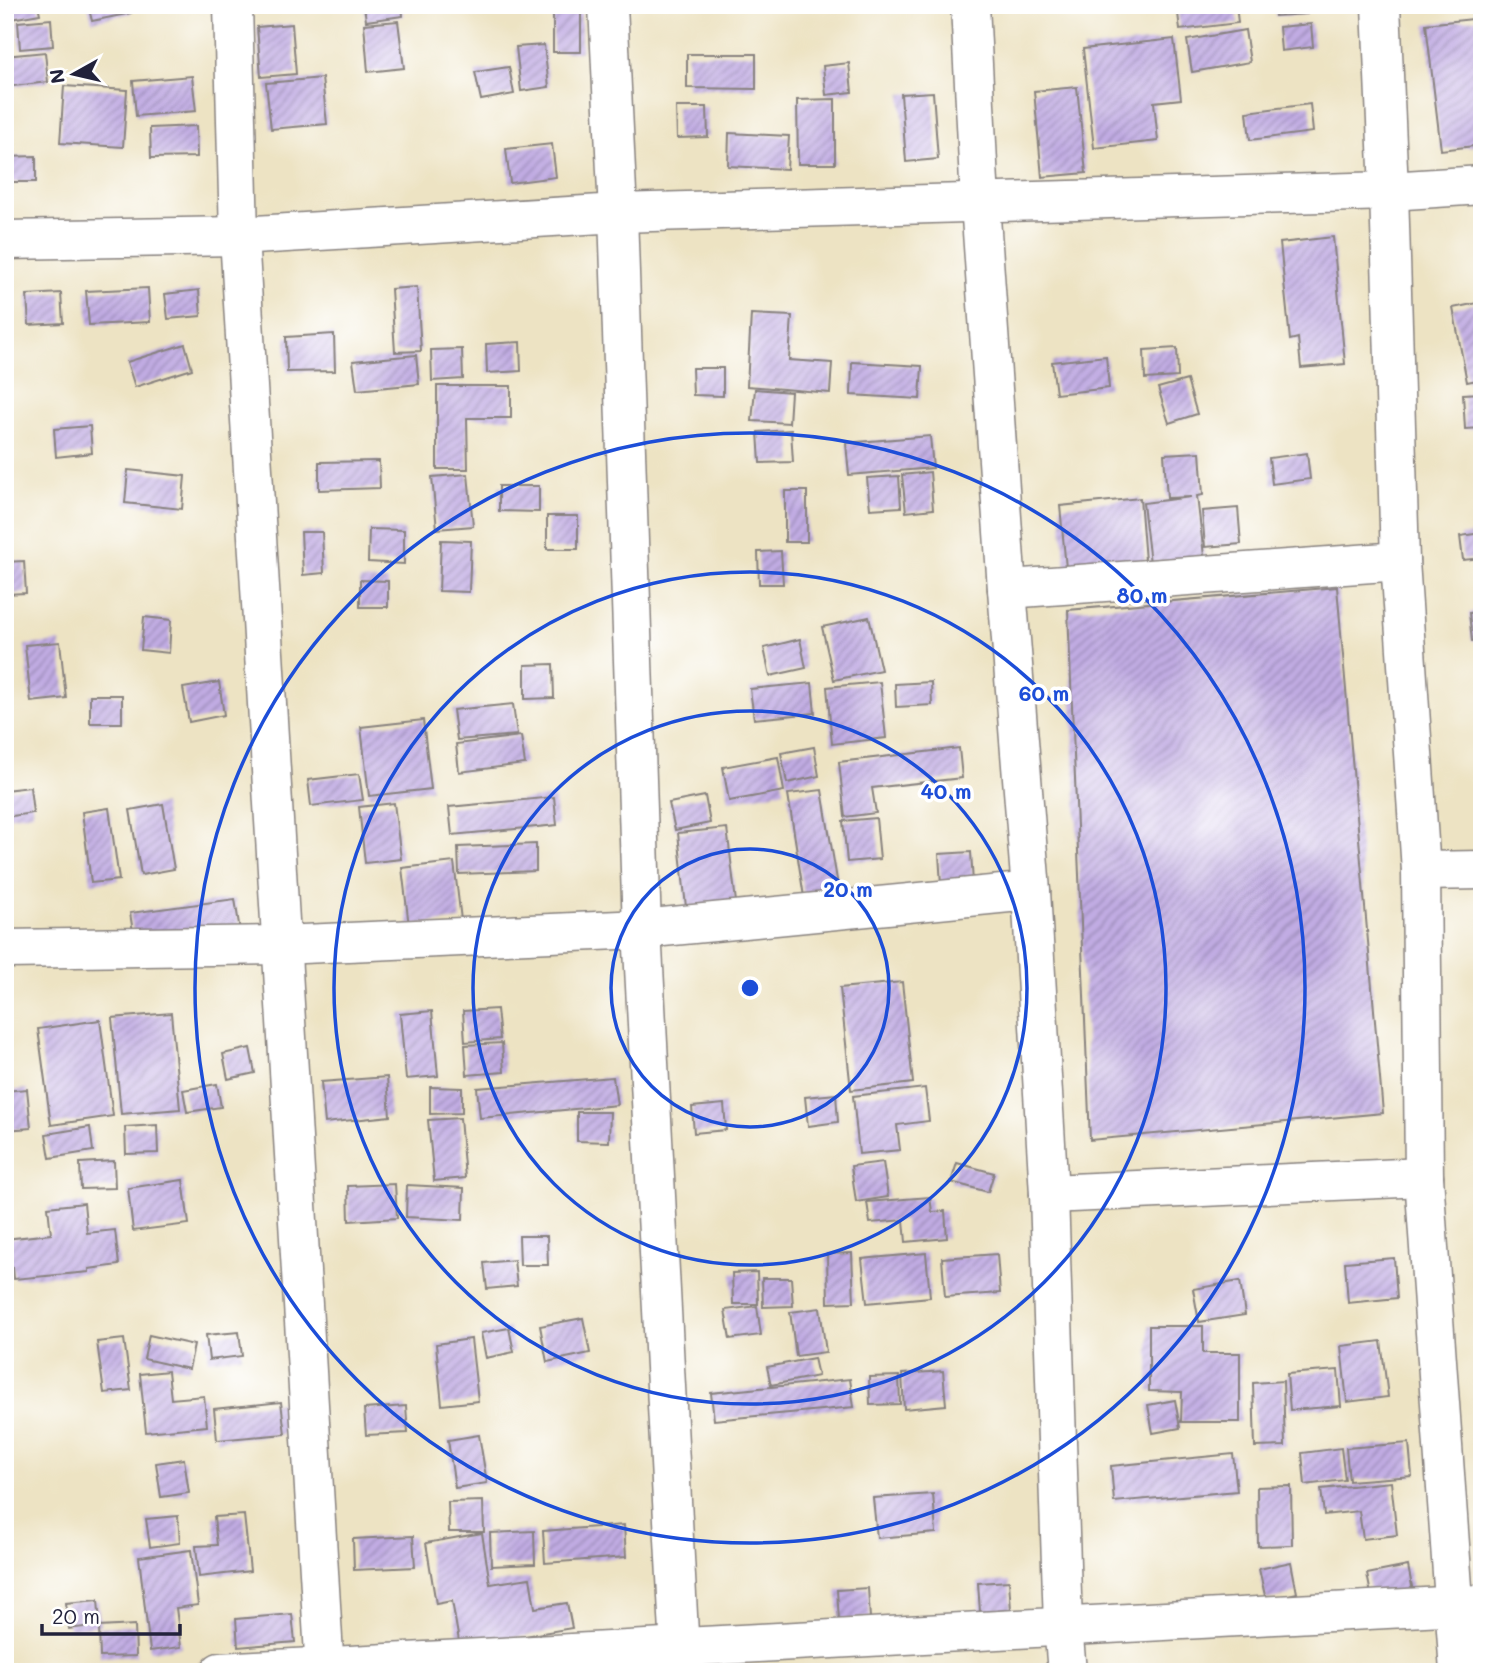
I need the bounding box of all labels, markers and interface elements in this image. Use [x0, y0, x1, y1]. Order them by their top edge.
north arrow [38, 38, 108, 108]
text: N [43, 68, 70, 85]
text: 80 m [1117, 581, 1167, 608]
text: 60 m [1019, 679, 1069, 706]
text: 40 m [920, 777, 972, 804]
text: 20 m [823, 875, 873, 902]
centre of rings [738, 976, 762, 1000]
scale bar [42, 1593, 180, 1637]
text: 20 m [52, 1602, 100, 1629]

